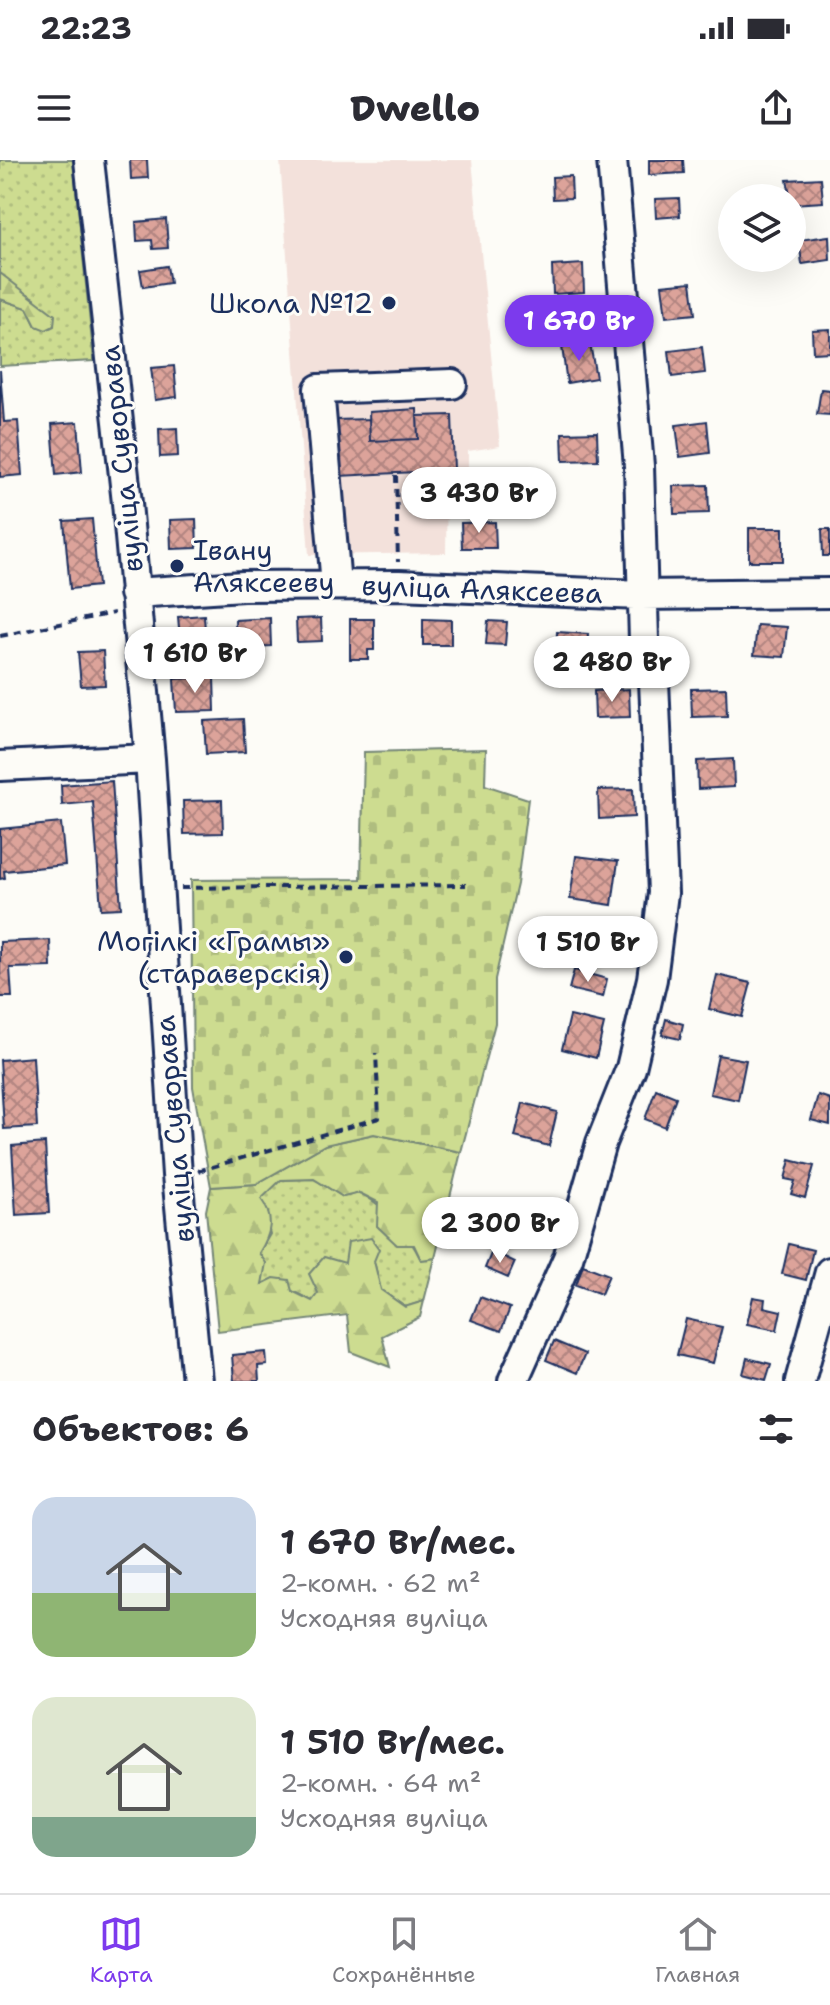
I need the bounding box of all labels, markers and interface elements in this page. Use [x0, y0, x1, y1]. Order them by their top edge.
text: 22:23 [40, 8, 132, 49]
text: Dwello [350, 84, 480, 133]
icon: menu [32, 86, 76, 130]
icon: share [754, 86, 798, 130]
map controls [718, 184, 806, 272]
button: layers [718, 184, 806, 272]
place label: Школа №12 [209, 284, 373, 322]
marker: Школа №12 [380, 294, 398, 312]
pin: 1 670 Br [496, 295, 662, 363]
text: 1 670 Br [523, 303, 635, 338]
street label: вуліца Суворава [90, 344, 152, 574]
pin: 3 430 Br [396, 467, 562, 535]
text: 3 430 Br [419, 475, 539, 510]
place label: Івану Аляксееву [193, 531, 335, 601]
marker: Івану Аляксееву [168, 557, 186, 575]
street label: вуліца Аляксеева [361, 566, 603, 612]
pin: 1 610 Br [112, 627, 278, 695]
text: 1 610 Br [142, 635, 248, 670]
pin: 2 480 Br [529, 636, 695, 704]
text: 2 480 Br [552, 644, 672, 679]
pin: 1 510 Br [505, 916, 671, 984]
place label: Могілкі «Грамы» (стараверскія) [97, 922, 330, 992]
text: 1 510 Br [536, 924, 640, 959]
marker: Могілкі «Грамы» (стараверскія) [337, 948, 355, 966]
street label: вуліца Суворава [145, 1014, 203, 1244]
pin: 2 300 Br [417, 1197, 583, 1265]
text: 2 300 Br [440, 1205, 560, 1240]
text: Объектов: 6 [32, 1406, 249, 1452]
icon: filters [754, 1407, 798, 1451]
text: 1 670 Br/мес. [280, 1519, 516, 1565]
icon: home [96, 1529, 192, 1625]
text: 2-комн. · 62 m² [280, 1565, 481, 1600]
text: Усходняя вуліца [280, 1600, 488, 1635]
text: 1 510 Br/мес. [280, 1719, 505, 1765]
icon: home [96, 1729, 192, 1825]
text: 2-комн. · 64 m² [280, 1765, 482, 1800]
text: Усходняя вуліца [280, 1800, 488, 1835]
tab: Карта [90, 1912, 153, 1989]
tab: Сохранённые [332, 1912, 476, 1989]
tab: Главная [655, 1912, 740, 1989]

